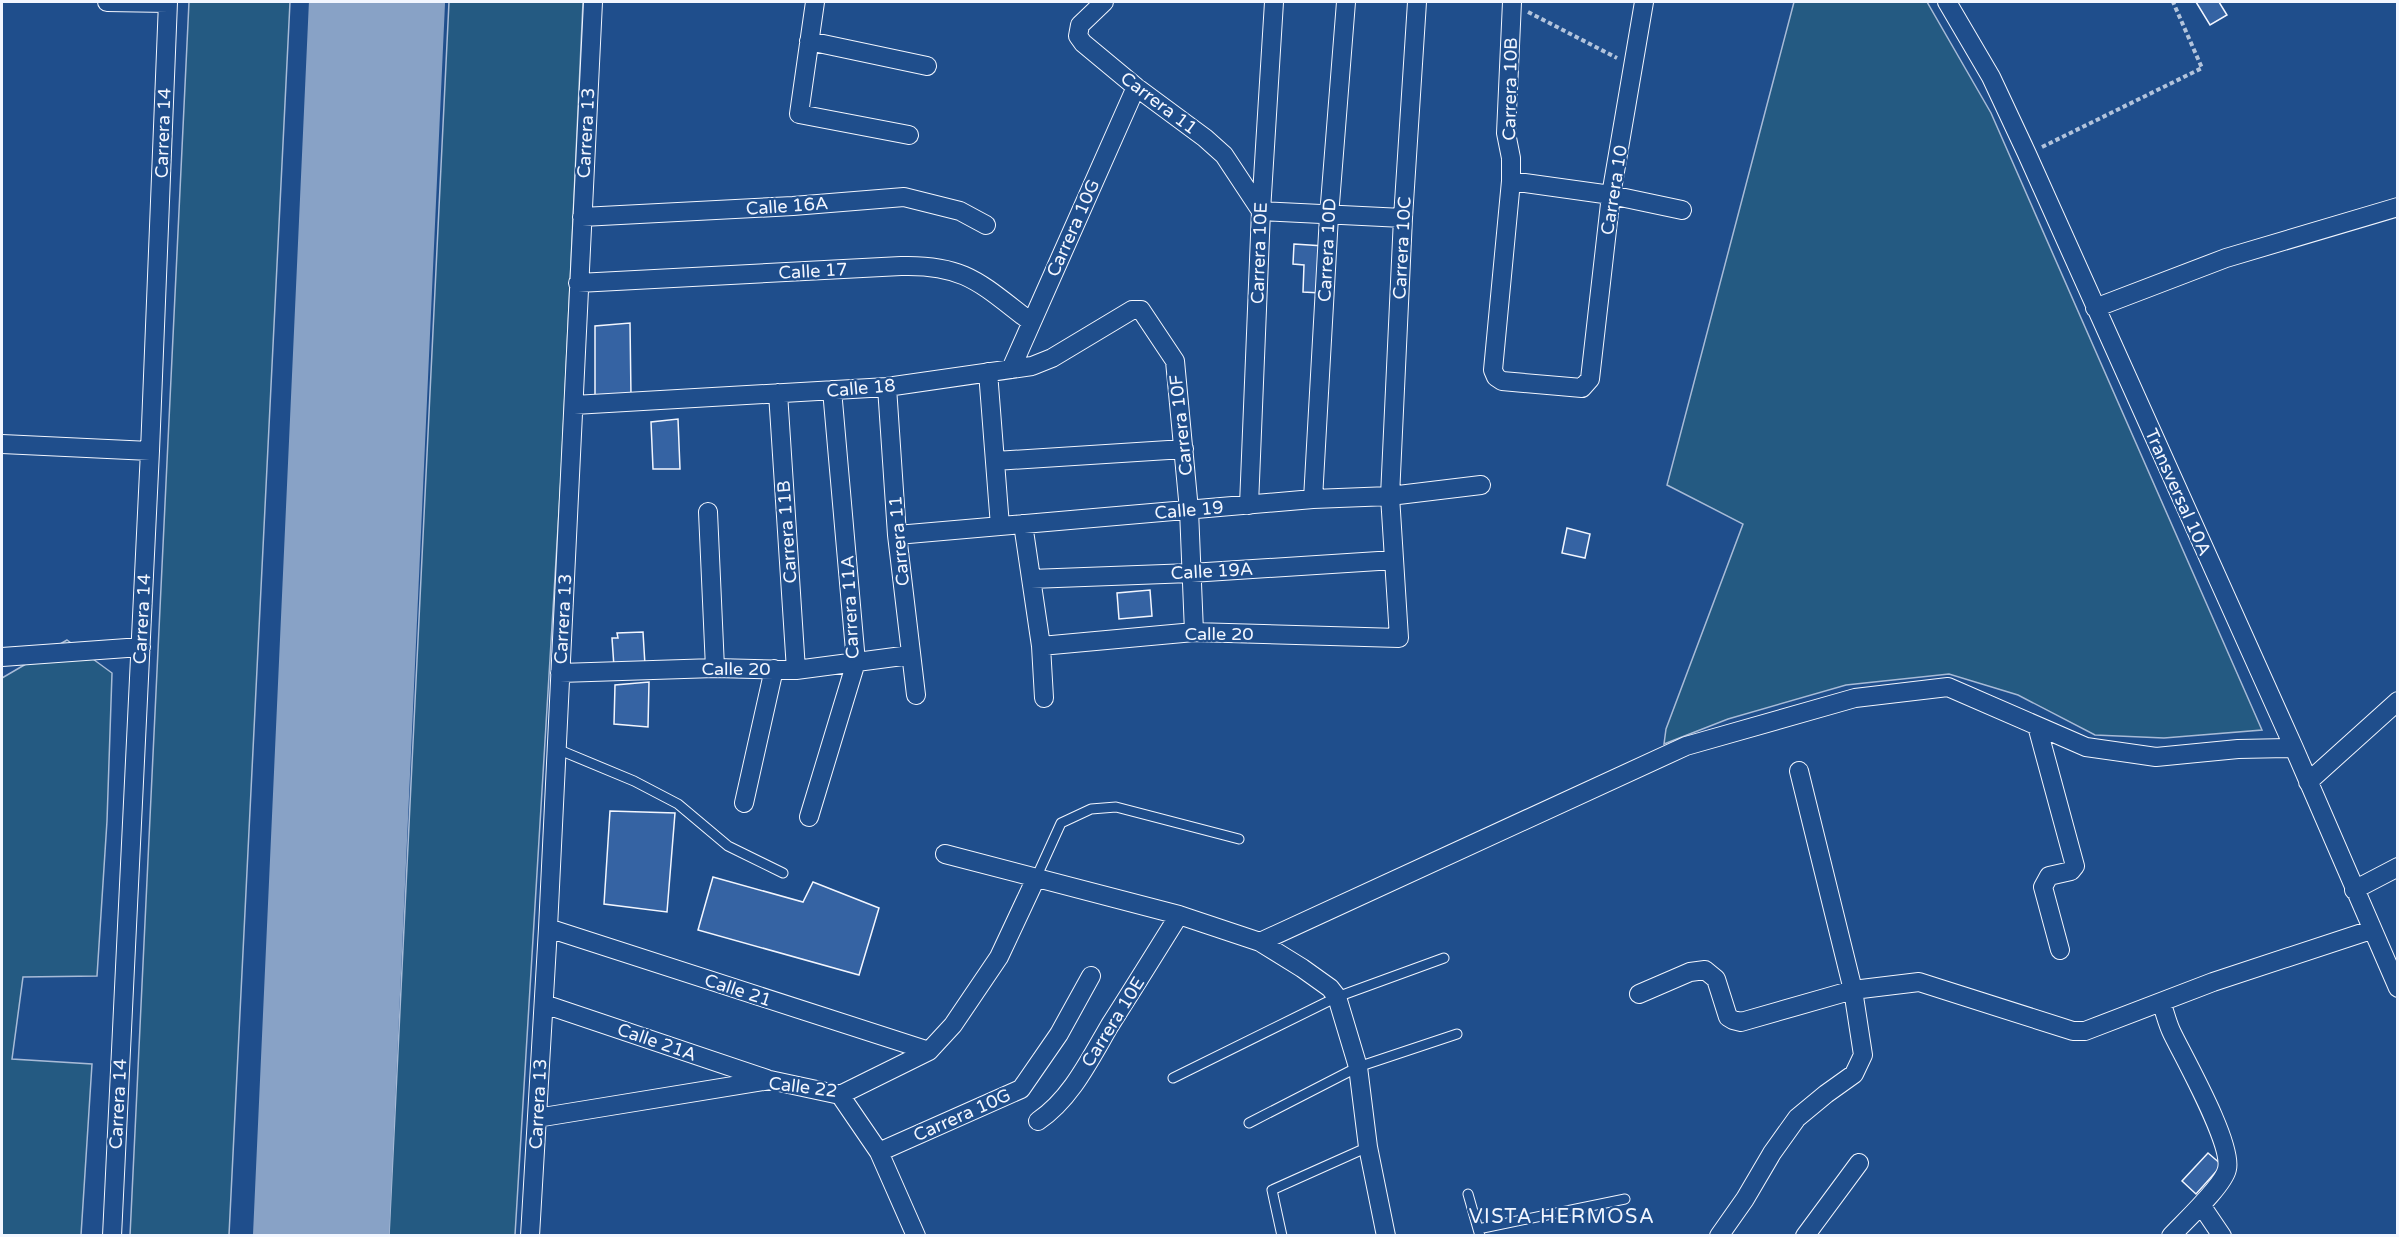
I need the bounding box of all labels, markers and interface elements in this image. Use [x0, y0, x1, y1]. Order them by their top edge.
street label: Carrera 10B [1498, 37, 1522, 141]
street label: Carrera 11 [1116, 67, 1202, 139]
street label: Carrera 14 [150, 87, 176, 179]
street label: Carrera 13 [573, 87, 599, 179]
street label: Carrera 10 [1596, 144, 1632, 236]
street label: Carrera 10G [1042, 176, 1104, 280]
street label: Calle 16A [745, 192, 829, 220]
street label: Carrera 10C [1388, 196, 1416, 300]
street label: Carrera 10D [1313, 197, 1341, 303]
street label: Carrera 10E [1246, 202, 1272, 304]
street label: Calle 17 [778, 258, 848, 284]
street label: Carrera 10F [1165, 373, 1197, 477]
street label: Calle 18 [826, 374, 896, 402]
street label: Transversal 10A [2140, 425, 2216, 559]
street label: Carrera 11B [772, 480, 802, 584]
street label: Carrera 11 [884, 495, 914, 587]
street label: Calle 19 [1154, 496, 1224, 524]
street label: Carrera 11A [836, 554, 864, 660]
street label: Calle 19A [1170, 558, 1254, 584]
street label: Carrera 14 [129, 573, 155, 665]
street label: Carrera 13 [550, 573, 576, 665]
street label: Calle 20 [1184, 623, 1254, 645]
street label: Calle 20 [701, 658, 771, 680]
street label: Calle 21 [702, 969, 774, 1011]
street label: Carrera 10E [1077, 973, 1149, 1071]
street label: Calle 21A [614, 1018, 700, 1066]
street label: Carrera 14 [105, 1058, 131, 1150]
street label: Carrera 13 [525, 1058, 551, 1150]
street label: Calle 22 [767, 1072, 839, 1102]
street label: Carrera 10G [910, 1084, 1014, 1146]
district label: VISTA HERMOSA [1469, 1205, 1655, 1229]

